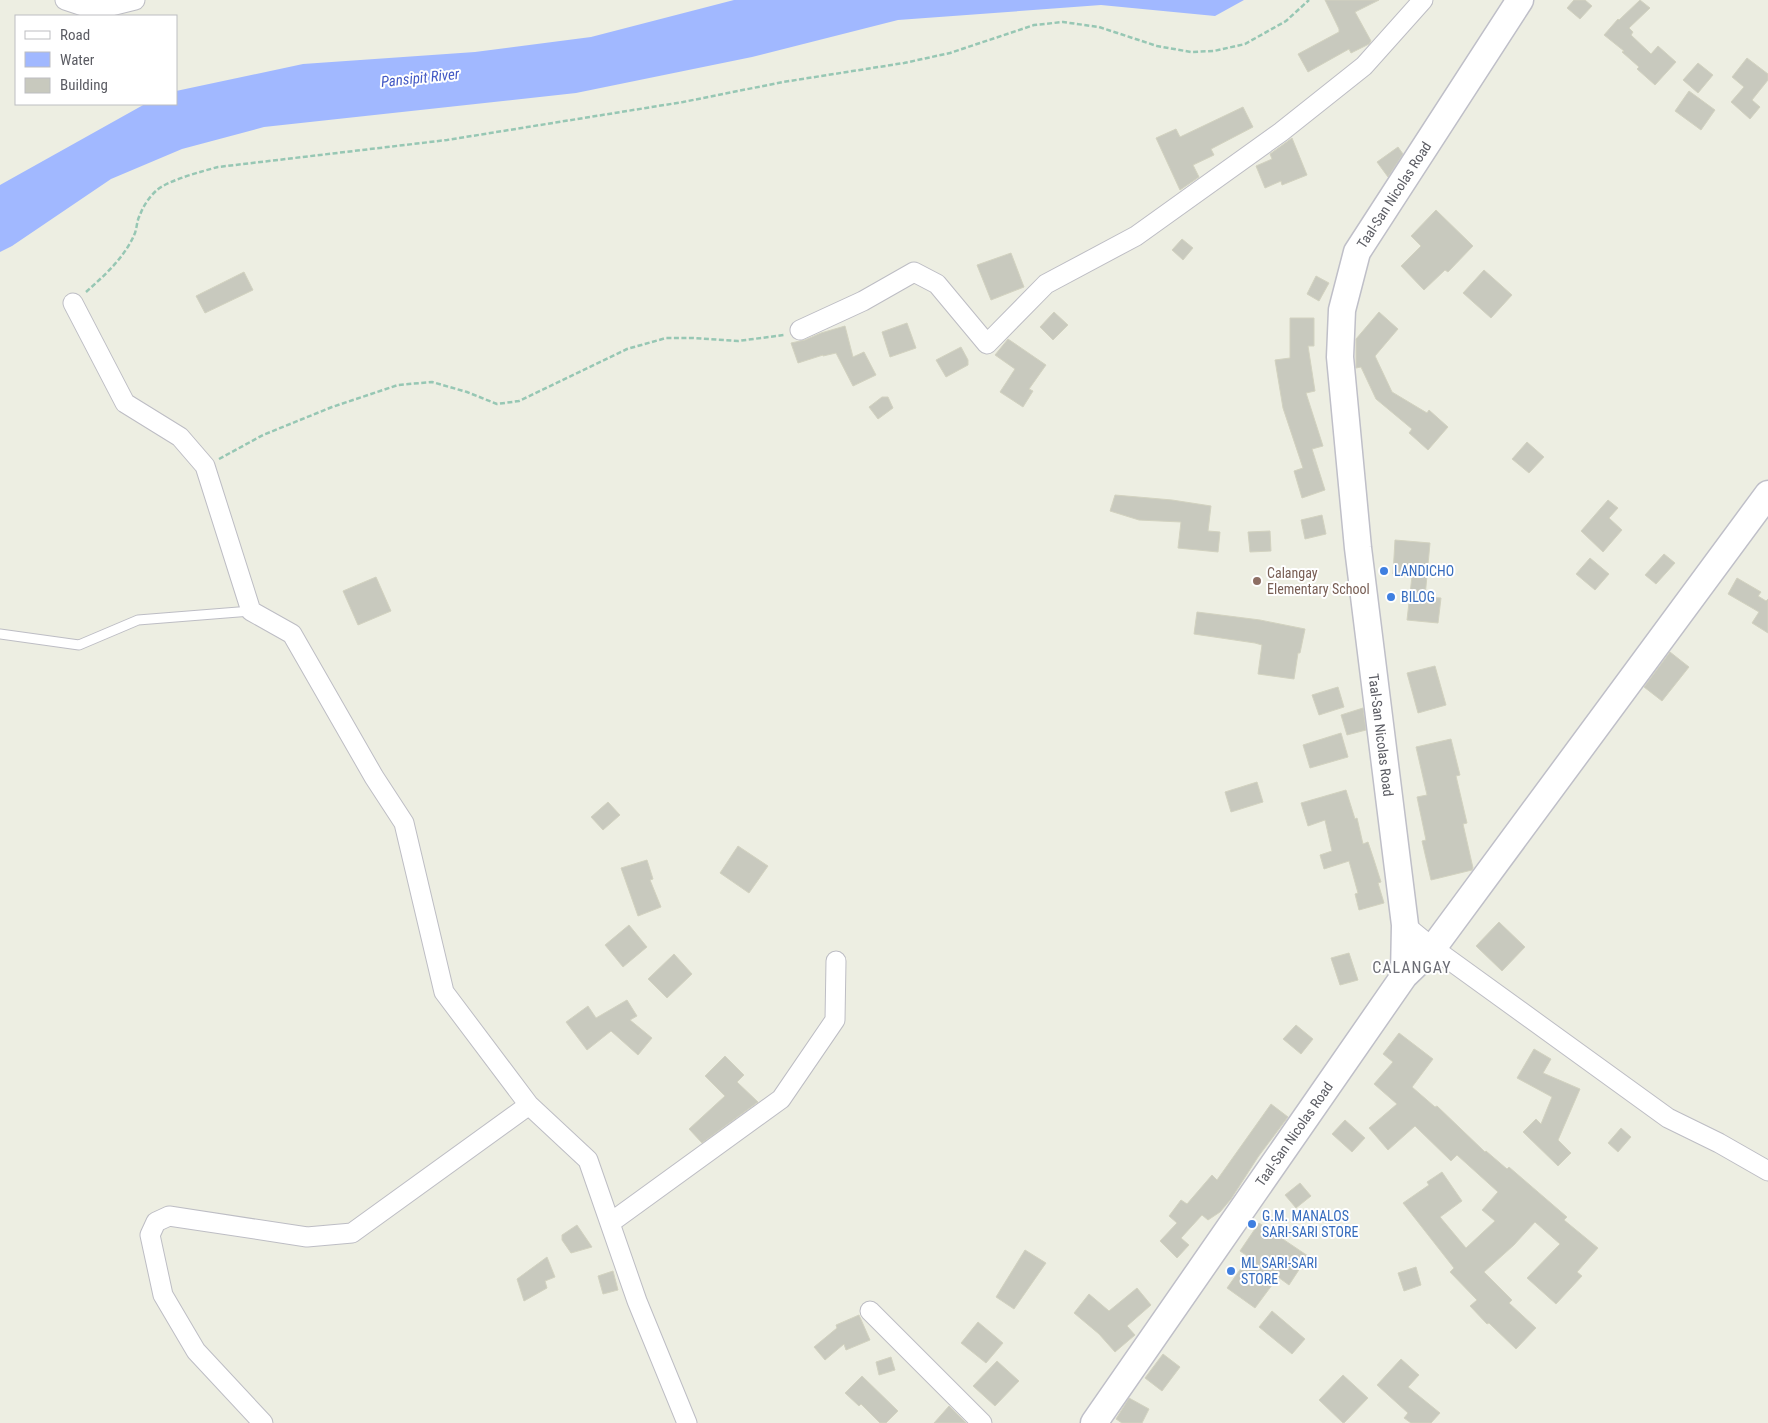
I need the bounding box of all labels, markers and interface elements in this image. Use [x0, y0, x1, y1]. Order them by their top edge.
legend [15, 15, 178, 105]
text: Road [60, 26, 90, 44]
text: Water [60, 51, 95, 69]
water label: Pansipit River [380, 65, 461, 91]
text: Building [60, 76, 108, 94]
street label: Taal-San Nicolas Road [1354, 139, 1434, 251]
place label: LANDICHO [1394, 563, 1454, 579]
place label: Calangay Elementary School [1267, 565, 1370, 597]
marker: LANDICHO [1378, 565, 1390, 577]
marker: Calangay Elementary School [1251, 575, 1263, 587]
place label: BILOG [1401, 589, 1435, 605]
marker: BILOG [1385, 591, 1397, 603]
street label: Taal-San Nicolas Road [1366, 673, 1396, 797]
district label: CALANGAY [1372, 958, 1452, 977]
street label: Taal-San Nicolas Road [1252, 1079, 1336, 1189]
place label: G.M. MANALOS SARI-SARI STORE [1262, 1208, 1358, 1240]
marker: G.M. MANALOS SARI-SARI STORE [1246, 1218, 1258, 1230]
place label: ML SARI-SARI STORE [1241, 1255, 1317, 1287]
marker: ML SARI-SARI STORE [1225, 1265, 1237, 1277]

